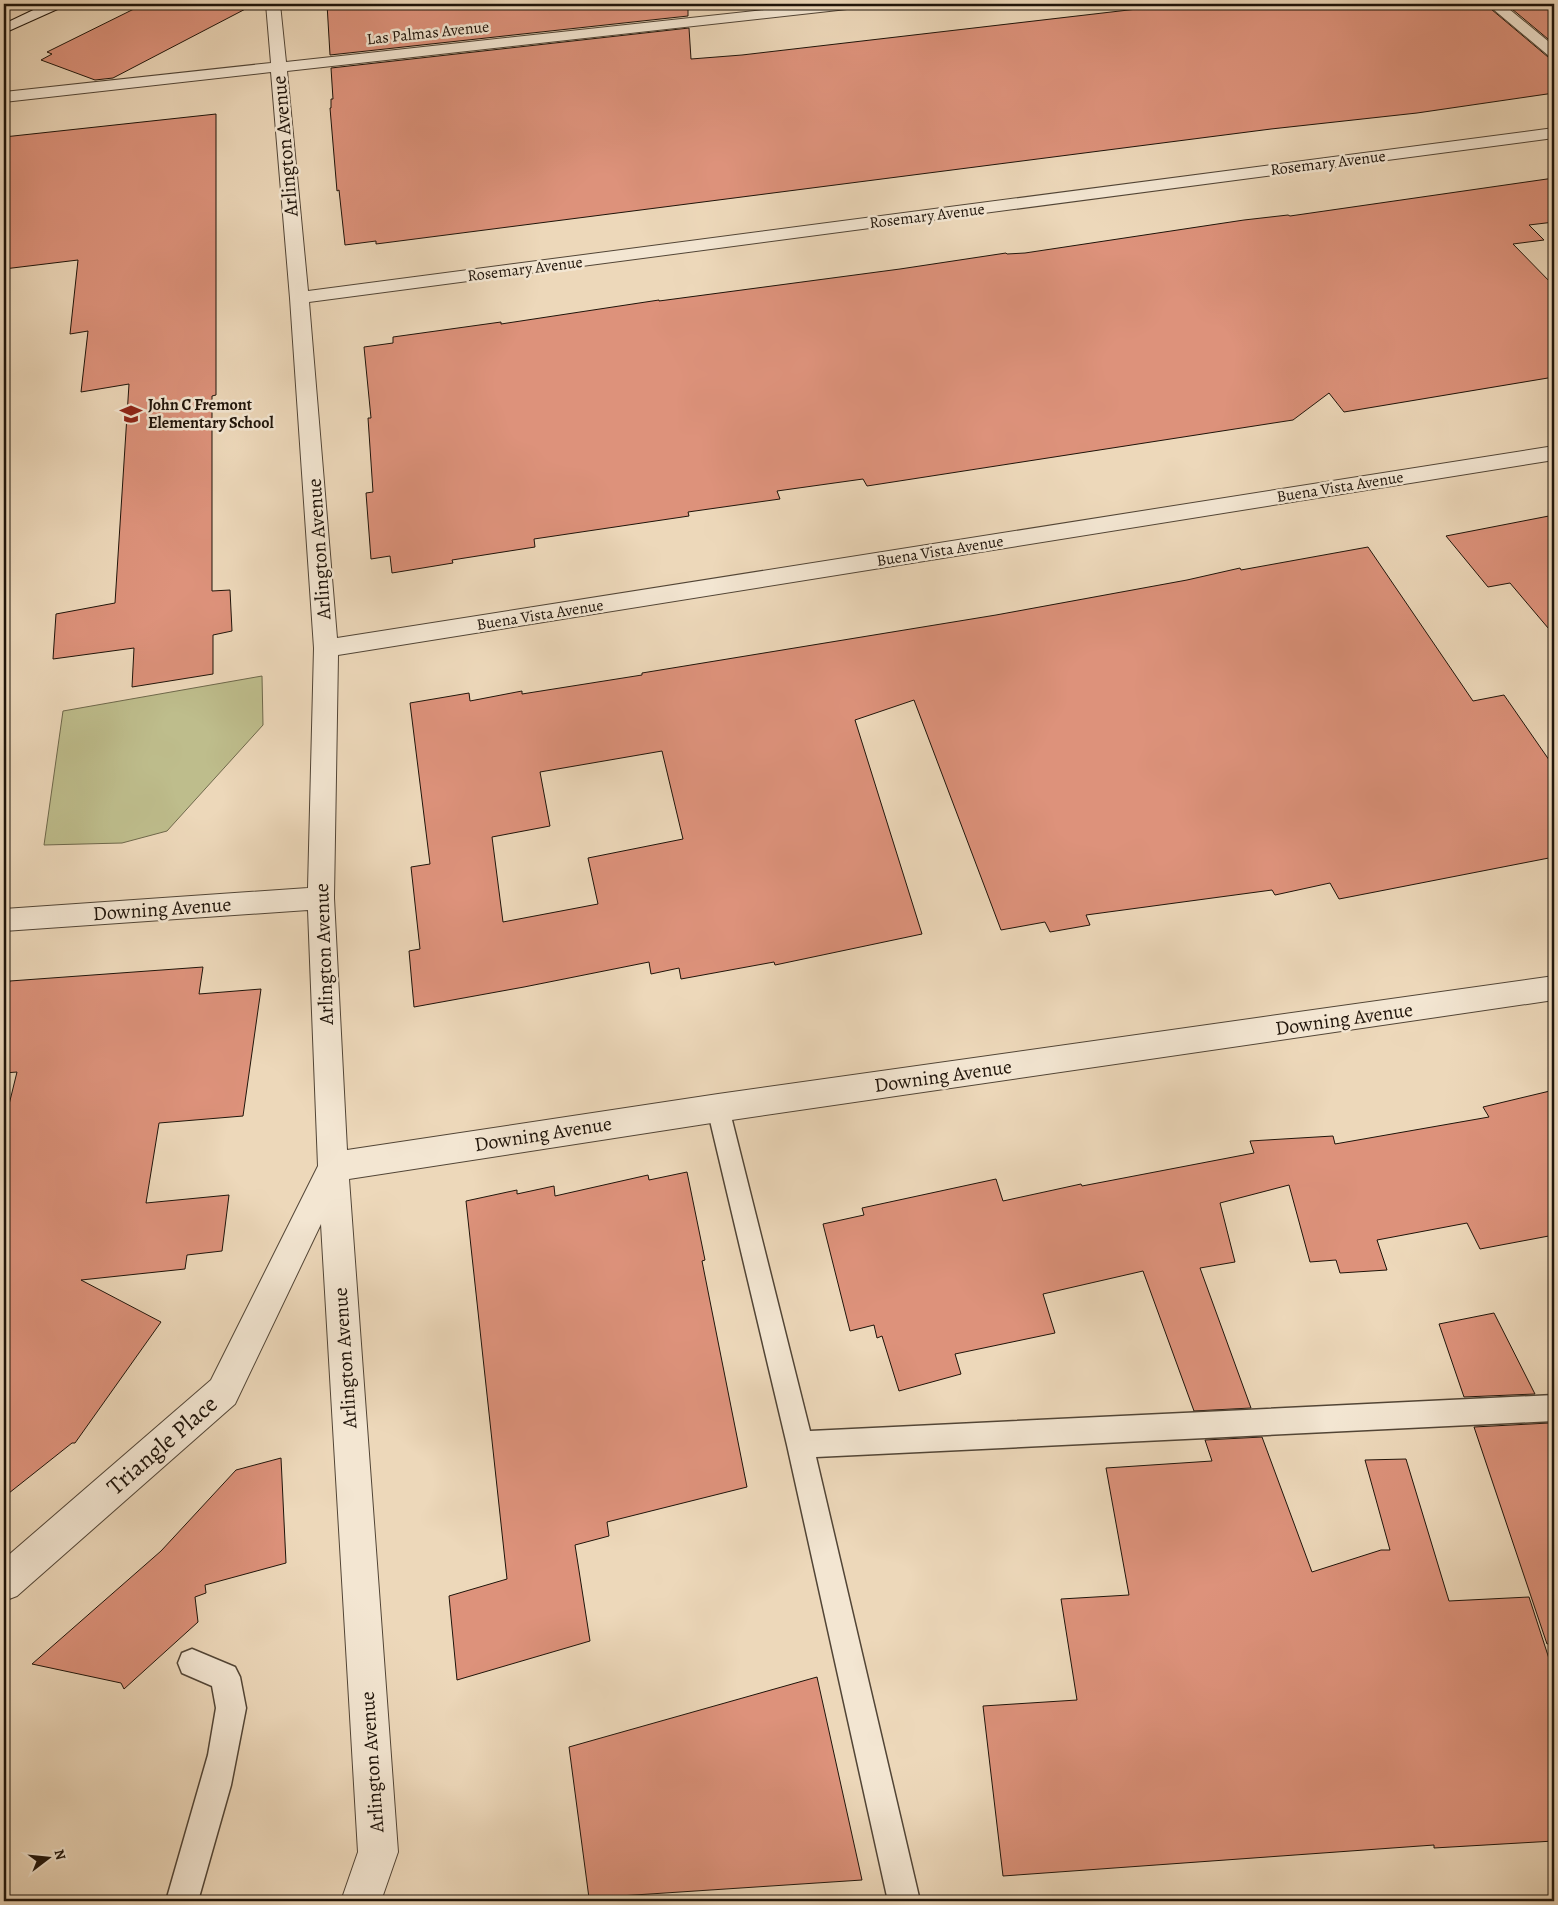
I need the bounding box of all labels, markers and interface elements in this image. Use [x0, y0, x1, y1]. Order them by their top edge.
street label: Las Palmas Avenue [366, 16, 490, 50]
street label: Arlington Avenue [265, 74, 305, 219]
street label: Rosemary Avenue [1269, 145, 1387, 181]
street label: Rosemary Avenue [868, 198, 986, 234]
street label: Rosemary Avenue [466, 251, 584, 287]
place label: John C Fremont Elementary School [148, 394, 274, 434]
school or university icon: John C Fremont Elementary School [118, 401, 144, 427]
street label: Buena Vista Avenue [1275, 466, 1405, 508]
street label: Arlington Avenue [301, 477, 337, 622]
street label: Buena Vista Avenue [875, 530, 1005, 572]
street label: Buena Vista Avenue [475, 594, 605, 636]
street label: Arlington Avenue [308, 883, 340, 1026]
street label: Downing Avenue [92, 891, 232, 927]
street label: Downing Avenue [1273, 996, 1415, 1042]
street label: Downing Avenue [872, 1053, 1014, 1099]
street label: Downing Avenue [472, 1110, 614, 1158]
street label: Arlington Avenue [327, 1286, 363, 1431]
street label: Triangle Place [100, 1388, 224, 1502]
street label: Arlington Avenue [354, 1690, 390, 1835]
north arrow [22, 1832, 72, 1882]
text: N [49, 1847, 71, 1862]

